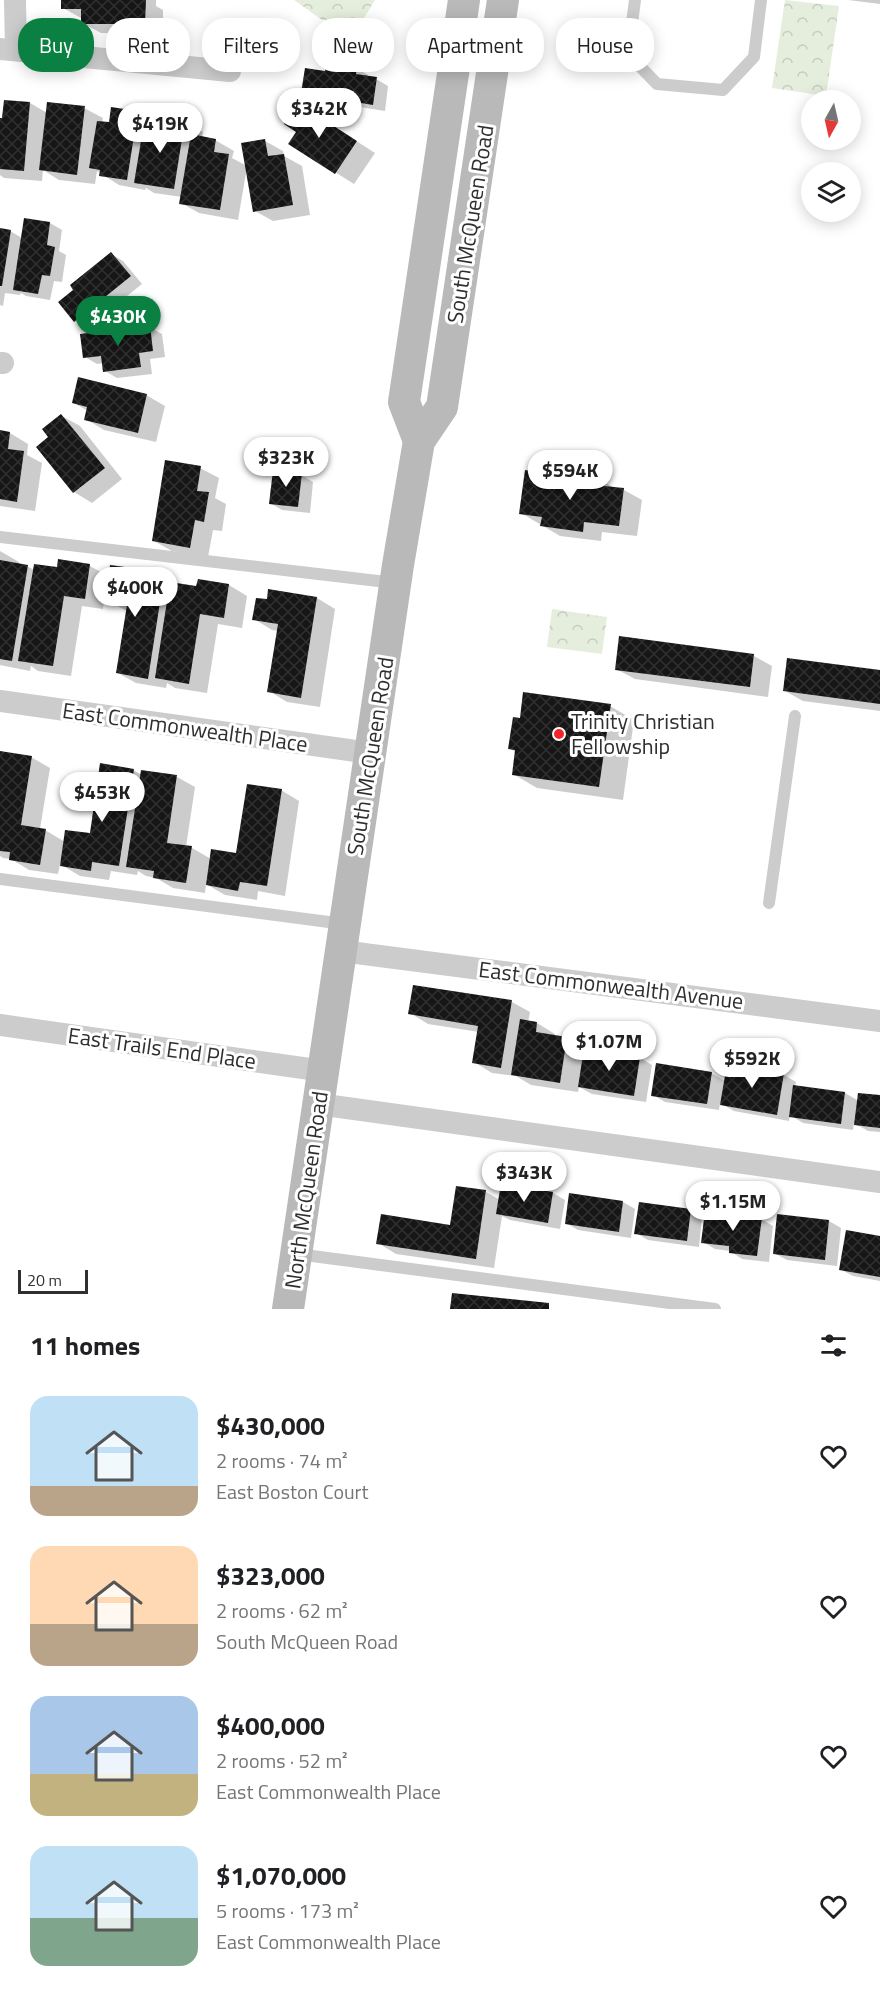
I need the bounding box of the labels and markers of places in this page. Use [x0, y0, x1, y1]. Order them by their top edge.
pin: $342K [277, 88, 361, 139]
pin: $419K [118, 103, 202, 154]
pin: $430K [76, 296, 160, 347]
pin: $323K [244, 437, 328, 488]
pin: $594K [528, 450, 612, 501]
pin: $400K [93, 567, 177, 618]
place label: Trinity Christian Fellowship [571, 704, 715, 763]
marker: Trinity Christian Fellowship [552, 727, 566, 741]
pin: $453K [60, 772, 144, 823]
pin: $1.07M [560, 1021, 658, 1072]
pin: $592K [710, 1038, 794, 1089]
pin: $343K [482, 1152, 566, 1203]
pin: $1.15M [684, 1181, 782, 1232]

